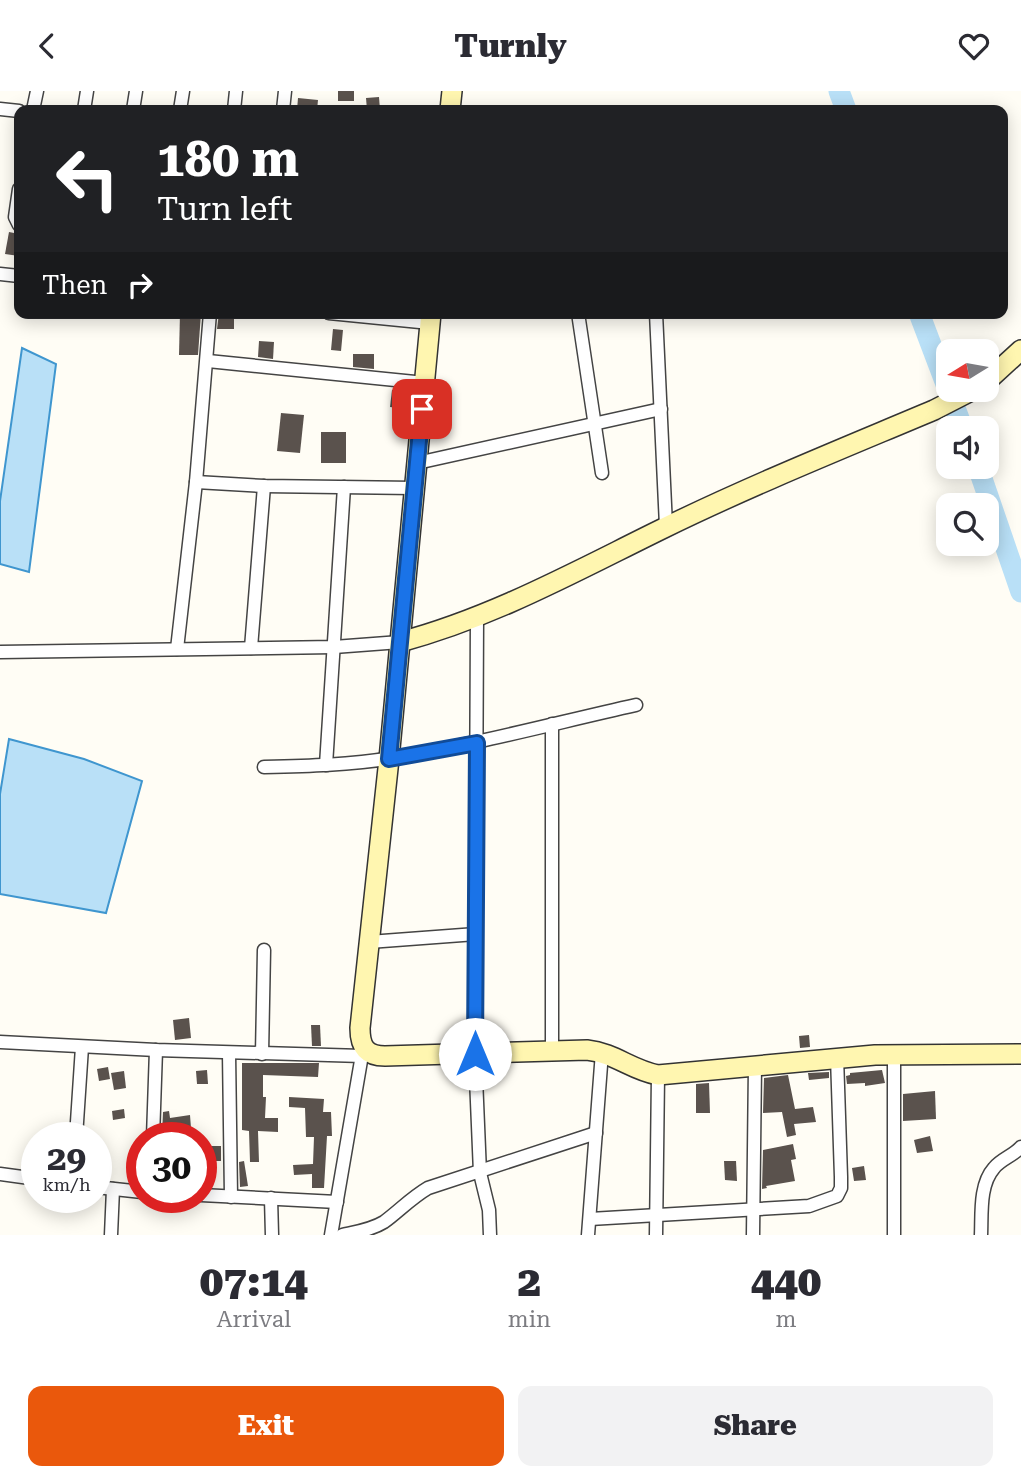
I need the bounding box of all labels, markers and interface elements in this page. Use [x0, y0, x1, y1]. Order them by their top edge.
icon: back [28, 27, 66, 65]
text: Turnly [454, 27, 567, 65]
icon: heart [955, 27, 993, 65]
text: 180 m [157, 131, 299, 188]
icon: left [42, 133, 133, 224]
text: Turn left [157, 190, 292, 228]
icon: right [121, 266, 159, 304]
text: Then [42, 270, 107, 300]
north arrow [936, 339, 999, 403]
map controls [936, 339, 999, 556]
pin [392, 379, 452, 439]
icon: arrive [403, 390, 441, 428]
button: sound [936, 416, 999, 479]
button: search [936, 493, 999, 556]
position arrow [438, 1017, 512, 1091]
speed limit sign: 30 [126, 1122, 217, 1213]
text: 29 [47, 1138, 86, 1179]
text: km/h [42, 1174, 91, 1195]
text: 07:14 [200, 1257, 308, 1306]
text: 2 [517, 1257, 541, 1306]
text: 440 [751, 1257, 821, 1306]
text: Arrival [216, 1306, 291, 1333]
text: min [508, 1306, 551, 1333]
text: m [775, 1306, 796, 1333]
button: Exit [28, 1386, 504, 1466]
button: Share [518, 1386, 993, 1466]

